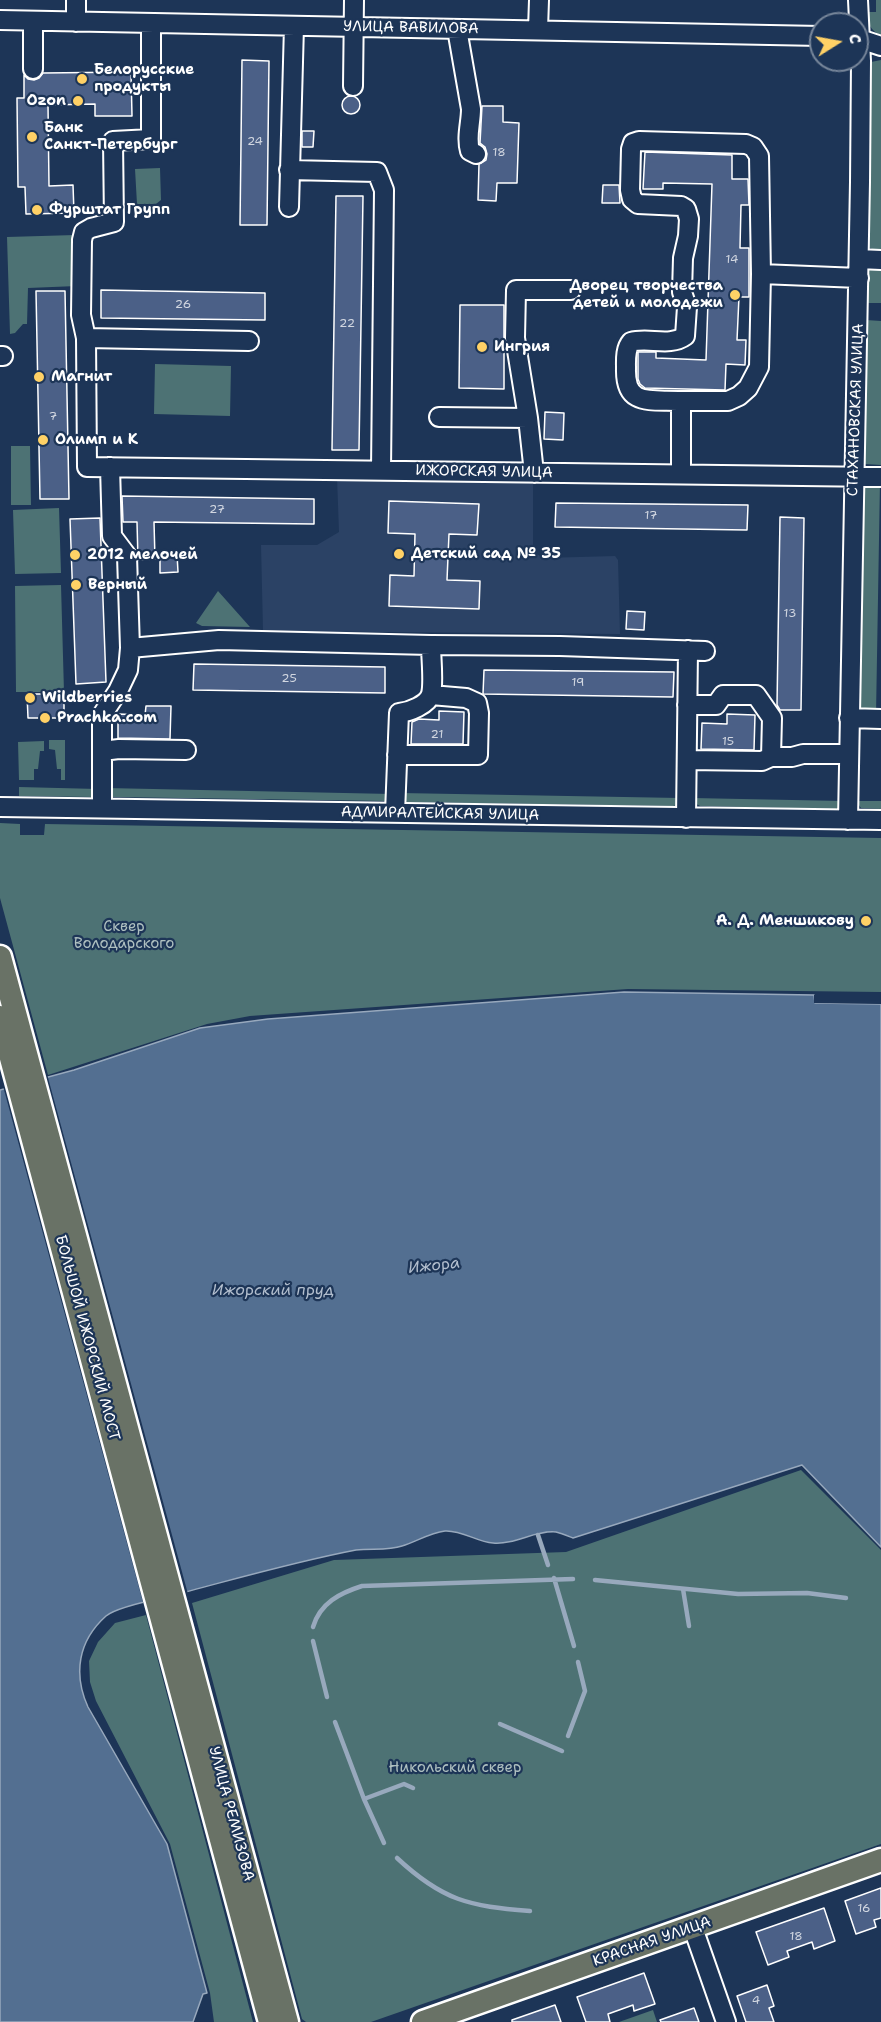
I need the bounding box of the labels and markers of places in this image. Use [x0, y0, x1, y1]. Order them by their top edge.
place label: Белорусские продукты [94, 61, 194, 96]
marker: Белорусские продукты [75, 72, 89, 86]
place label: Ozon [26, 92, 66, 110]
marker: Ozon [71, 94, 85, 108]
place label: Банк Санкт-Петербург [44, 119, 178, 154]
marker: Банк Санкт-Петербург [25, 130, 39, 144]
place label: Фурштат Групп [49, 201, 170, 219]
marker: Фурштат Групп [30, 203, 44, 217]
place label: Дворец творчества детей и молодежи [569, 277, 723, 312]
marker: Дворец творчества детей и молодежи [728, 288, 742, 302]
place label: Ингрия [494, 338, 550, 356]
marker: Ингрия [475, 340, 489, 354]
place label: Магнит [51, 368, 112, 386]
marker: Магнит [32, 370, 46, 384]
place label: Олимп и К [55, 431, 138, 449]
marker: Олимп и К [36, 433, 50, 447]
place label: Детский сад № 35 [411, 545, 561, 563]
place label: 2012 мелочей [87, 546, 198, 564]
marker: Детский сад № 35 [392, 547, 406, 561]
marker: 2012 мелочей [68, 548, 82, 562]
place label: Верный [88, 576, 147, 594]
marker: Верный [69, 578, 83, 592]
place label: Wildberries [42, 689, 132, 707]
marker: Wildberries [23, 691, 37, 705]
place label: Prachka.com [57, 709, 157, 727]
marker: Prachka.com [38, 711, 52, 725]
place label: А. Д. Меншикову [716, 912, 854, 930]
marker: А. Д. Меншикову [859, 914, 873, 928]

